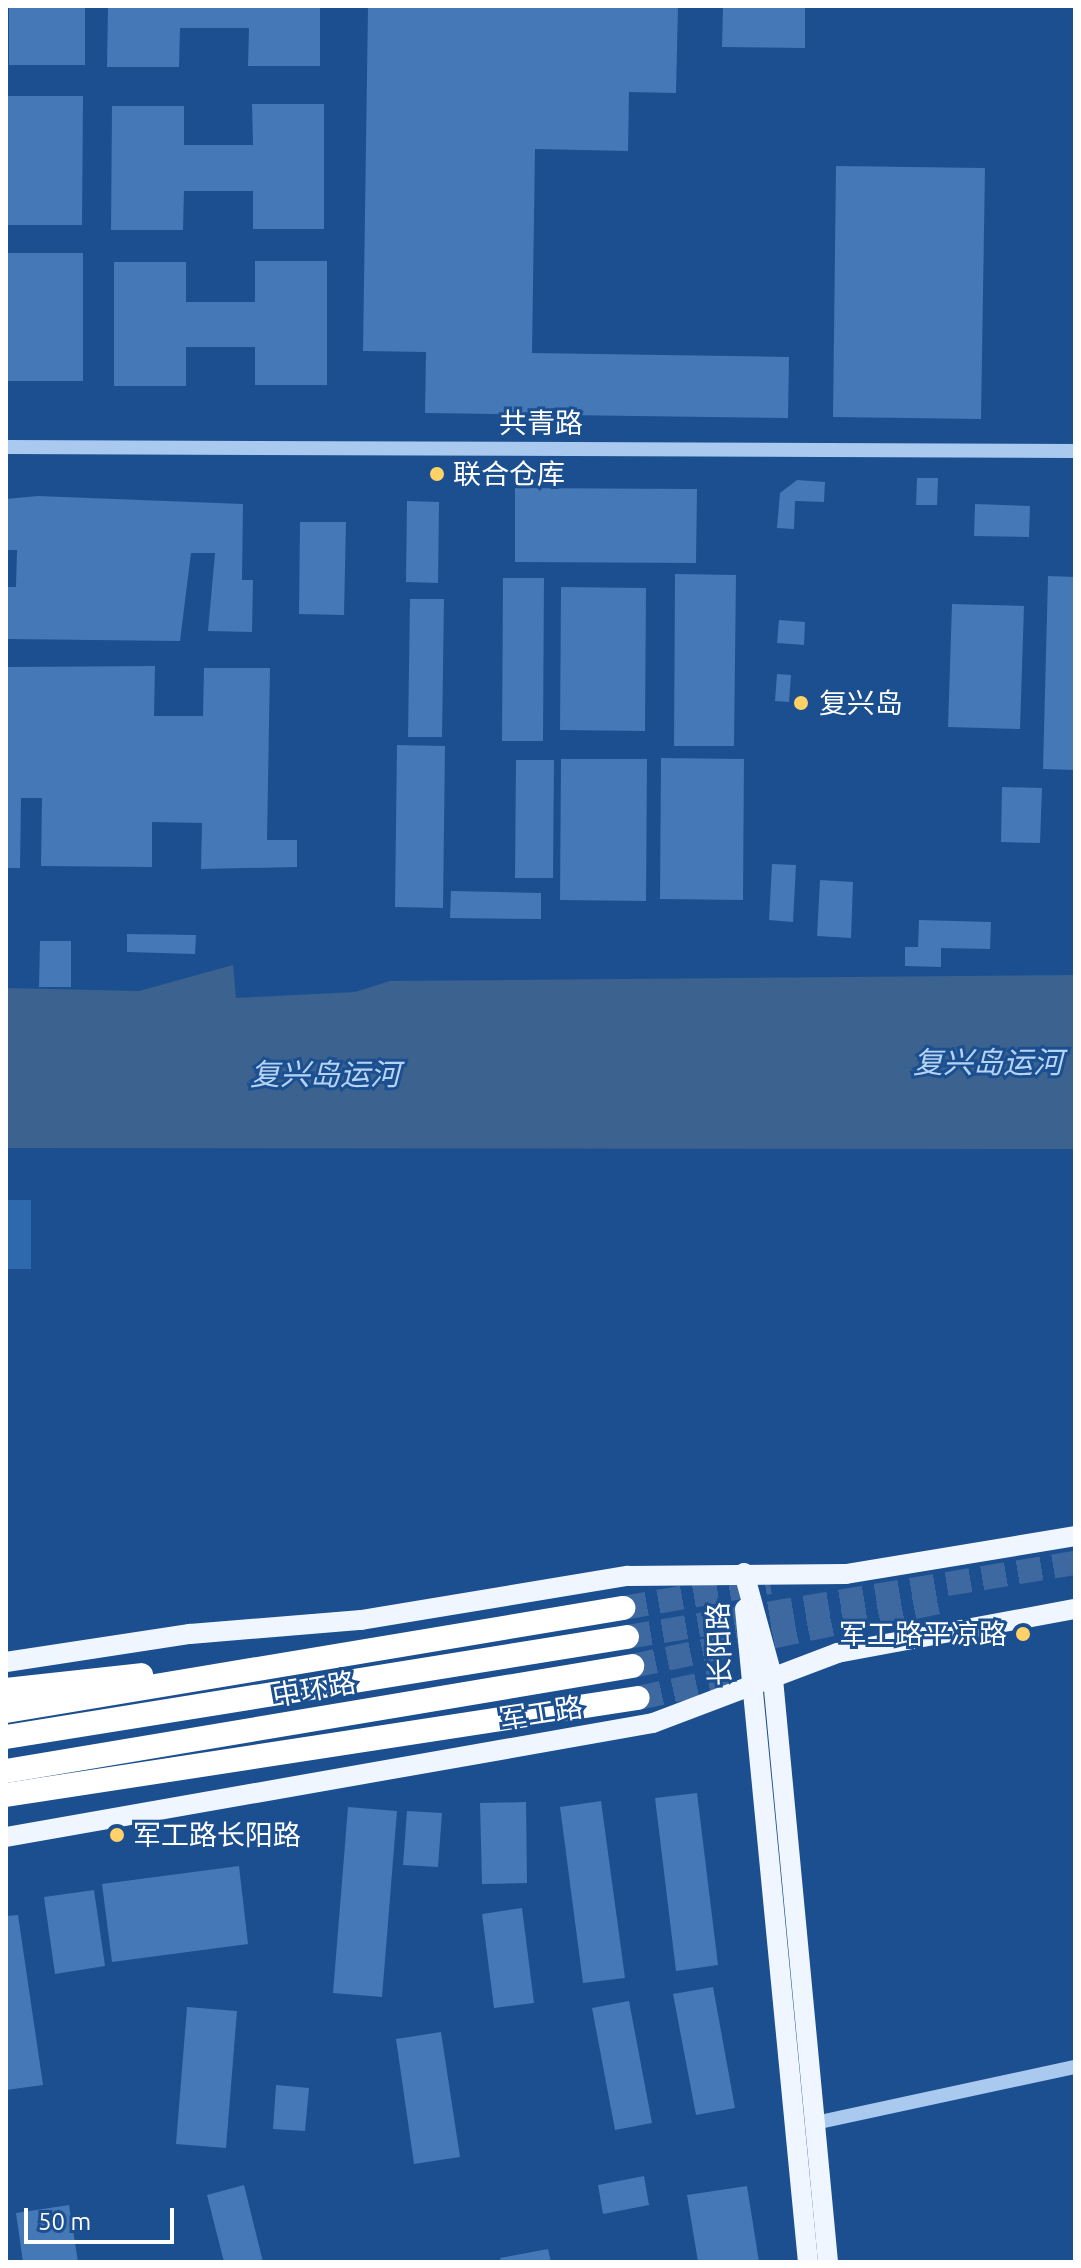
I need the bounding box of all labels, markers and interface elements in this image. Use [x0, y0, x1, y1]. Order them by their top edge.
street label: 共青路 [499, 406, 583, 440]
place label: 联合仓库 [453, 457, 565, 491]
marker: 联合仓库 [428, 465, 446, 483]
place label: 复兴岛 [819, 686, 903, 720]
marker: 复兴岛 [790, 692, 812, 714]
water label: 复兴岛运河 [913, 1044, 1063, 1080]
water label: 复兴岛运河 [250, 1056, 400, 1092]
street label: 长阳路 [701, 1601, 737, 1687]
place label: 军工路平凉路 [839, 1617, 1007, 1651]
marker: 军工路平凉路 [1014, 1625, 1032, 1643]
street label: 中环路 [270, 1665, 358, 1713]
street label: 军工路 [497, 1690, 585, 1736]
place label: 军工路长阳路 [133, 1818, 301, 1852]
marker: 军工路长阳路 [108, 1826, 126, 1844]
scale bar [28, 2192, 178, 2242]
text: 50 m [38, 2208, 91, 2235]

